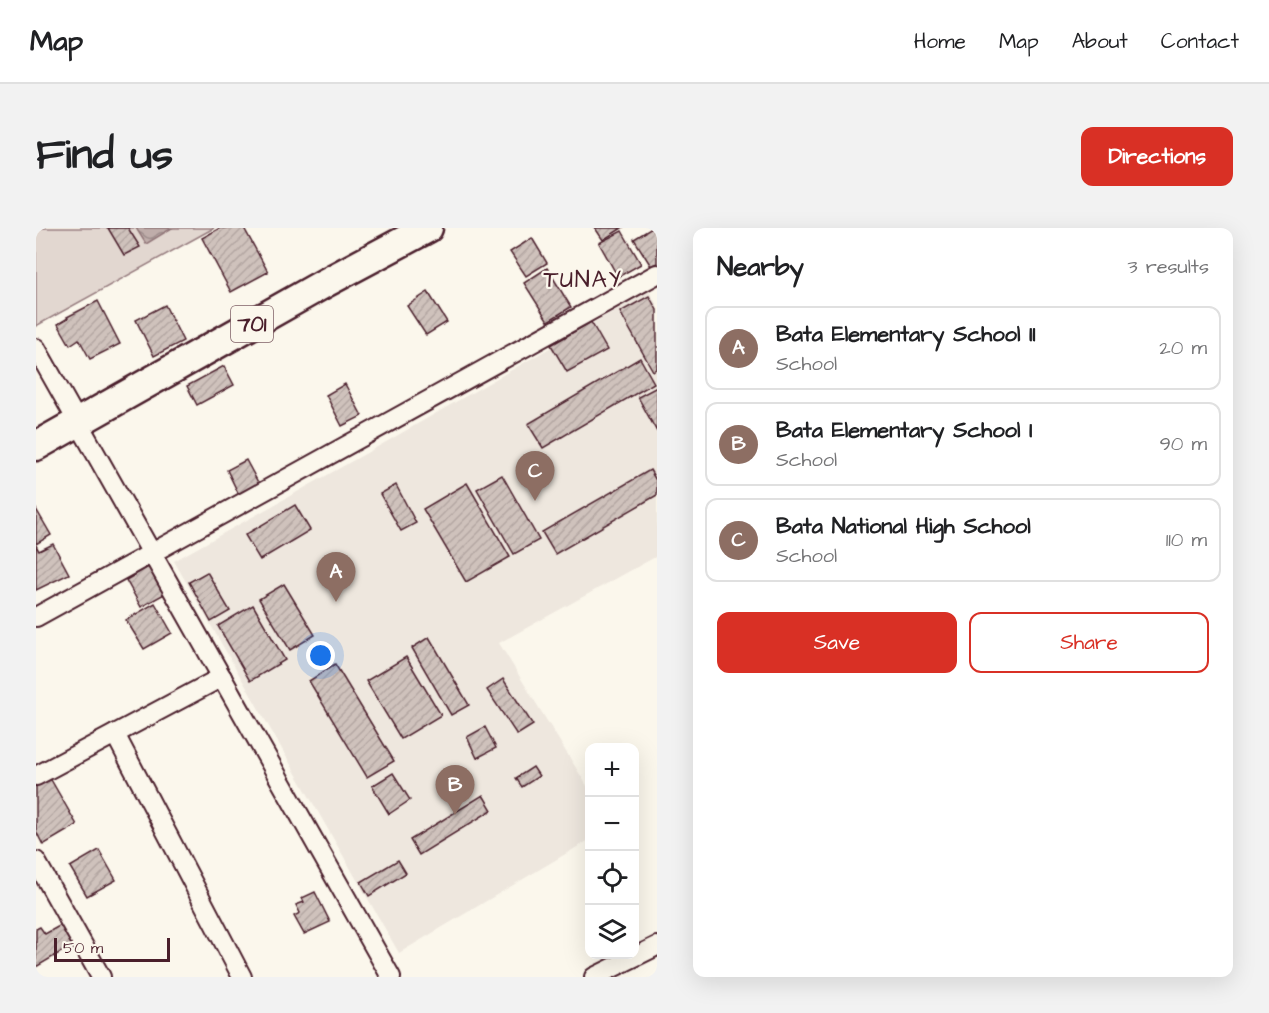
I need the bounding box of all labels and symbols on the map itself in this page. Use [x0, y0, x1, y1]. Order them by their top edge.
district label: TUNAY [543, 263, 623, 297]
road number: 701 [231, 306, 273, 342]
pin: C [516, 452, 554, 501]
pin: A [316, 552, 356, 602]
your location [306, 641, 335, 670]
pin: B [436, 766, 474, 815]
scale bar [54, 935, 170, 962]

